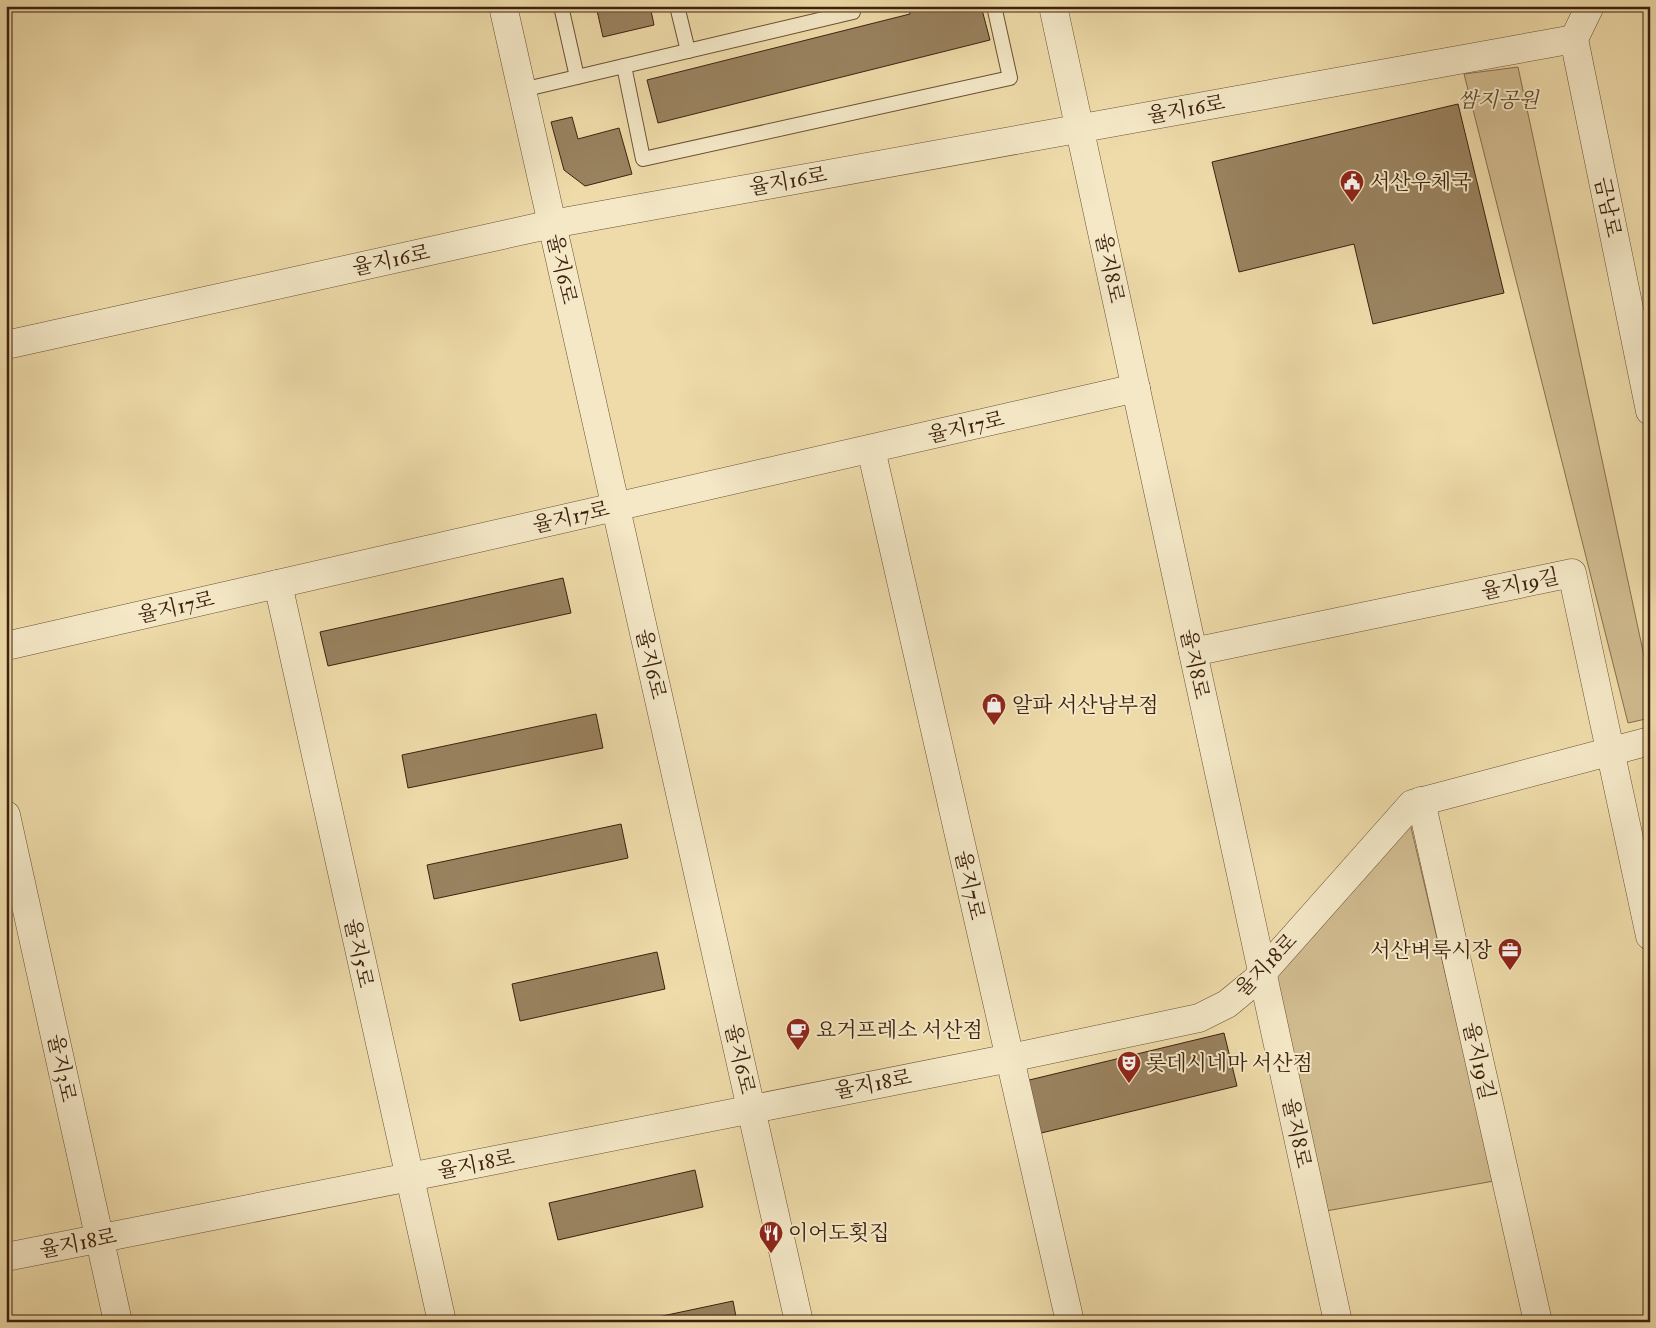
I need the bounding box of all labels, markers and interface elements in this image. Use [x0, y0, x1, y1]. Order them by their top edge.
park label: 쌈지공원 [1457, 87, 1540, 114]
street label: 율지16로 [1145, 89, 1227, 130]
street label: 율지16로 [747, 161, 829, 202]
public building icon: 서산우체국 [1339, 169, 1365, 203]
place label: 서산우체국 [1370, 169, 1471, 196]
street label: 금남로 [1588, 175, 1627, 240]
street label: 율지6로 [540, 231, 583, 307]
street label: 율지8로 [1089, 231, 1130, 305]
street label: 율지16로 [350, 239, 432, 282]
street label: 율지17로 [925, 406, 1007, 449]
street label: 율지17로 [530, 496, 612, 539]
street label: 율지19길 [1479, 563, 1562, 606]
street label: 율지17로 [135, 586, 217, 629]
street label: 율지6로 [629, 626, 672, 702]
street label: 율지8로 [1174, 627, 1215, 701]
shop icon: 알파 서산남부점 [981, 692, 1007, 726]
place label: 알파 서산남부점 [1012, 692, 1158, 719]
street label: 율지7로 [948, 848, 991, 922]
street label: 율지5로 [338, 916, 379, 990]
street label: 율지18로 [1229, 928, 1303, 1003]
place label: 서산벼룩시장 [1370, 937, 1493, 964]
office icon: 서산벼룩시장 [1497, 937, 1523, 971]
cafe icon: 요거프레소 서산점 [785, 1017, 811, 1051]
place label: 요거프레소 서산점 [816, 1017, 983, 1044]
street label: 율지19길 [1456, 1020, 1501, 1103]
street label: 율지6로 [718, 1021, 761, 1097]
street label: 율지3로 [41, 1032, 82, 1105]
theatre icon: 롯데시네마 서산점 [1116, 1050, 1142, 1084]
place label: 롯데시네마 서산점 [1146, 1050, 1313, 1077]
street label: 율지18로 [832, 1064, 914, 1105]
street label: 율지8로 [1276, 1096, 1317, 1170]
street label: 율지18로 [435, 1144, 517, 1185]
restaurant icon: 이어도횟집 [758, 1220, 784, 1254]
place label: 이어도횟집 [788, 1220, 889, 1247]
street label: 율지18로 [37, 1223, 119, 1264]

